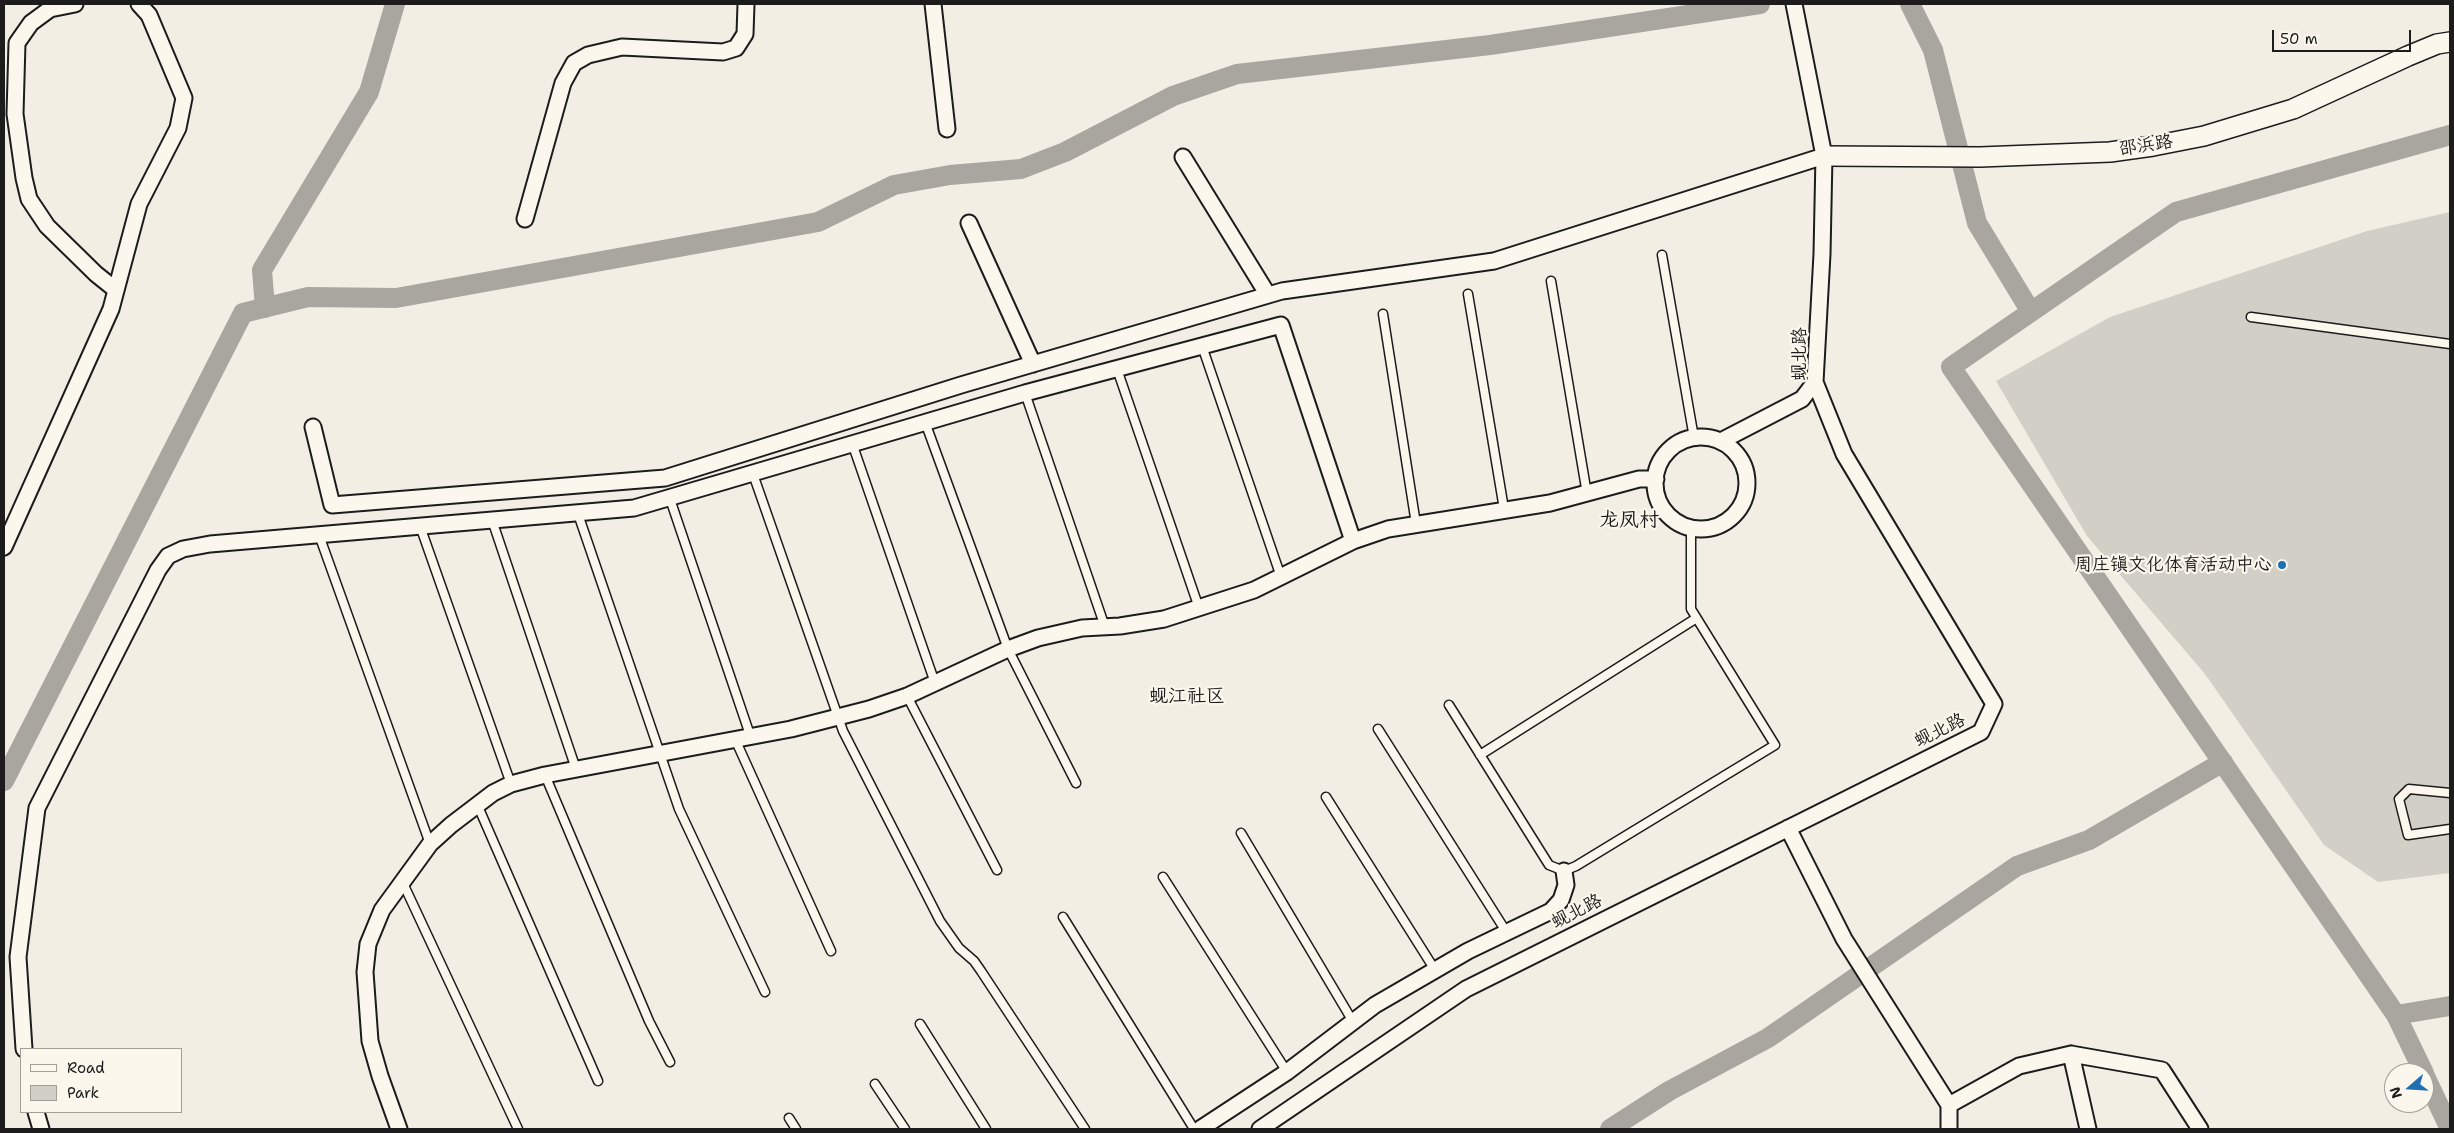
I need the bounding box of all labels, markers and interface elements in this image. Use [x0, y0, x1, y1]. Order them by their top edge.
scale bar [2274, 20, 2413, 52]
text: 50 m [2280, 29, 2318, 49]
street label: 邵浜路 [2118, 131, 2174, 161]
street label: 蚬北路 [1789, 327, 1811, 381]
district label: 龙凤村 [1599, 509, 1659, 533]
place label: 周庄镇文化体育活动中心 [2074, 554, 2272, 576]
marker: 周庄镇文化体育活动中心 [2276, 559, 2288, 571]
district label: 蚬江社区 [1149, 686, 1225, 708]
street label: 蚬北路 [1911, 709, 1969, 753]
street label: 蚬北路 [1548, 890, 1606, 934]
legend [20, 1048, 182, 1113]
text: Road [67, 1058, 105, 1078]
north arrow [2384, 1063, 2434, 1113]
text: Park [67, 1083, 99, 1103]
text: N [2385, 1084, 2406, 1101]

